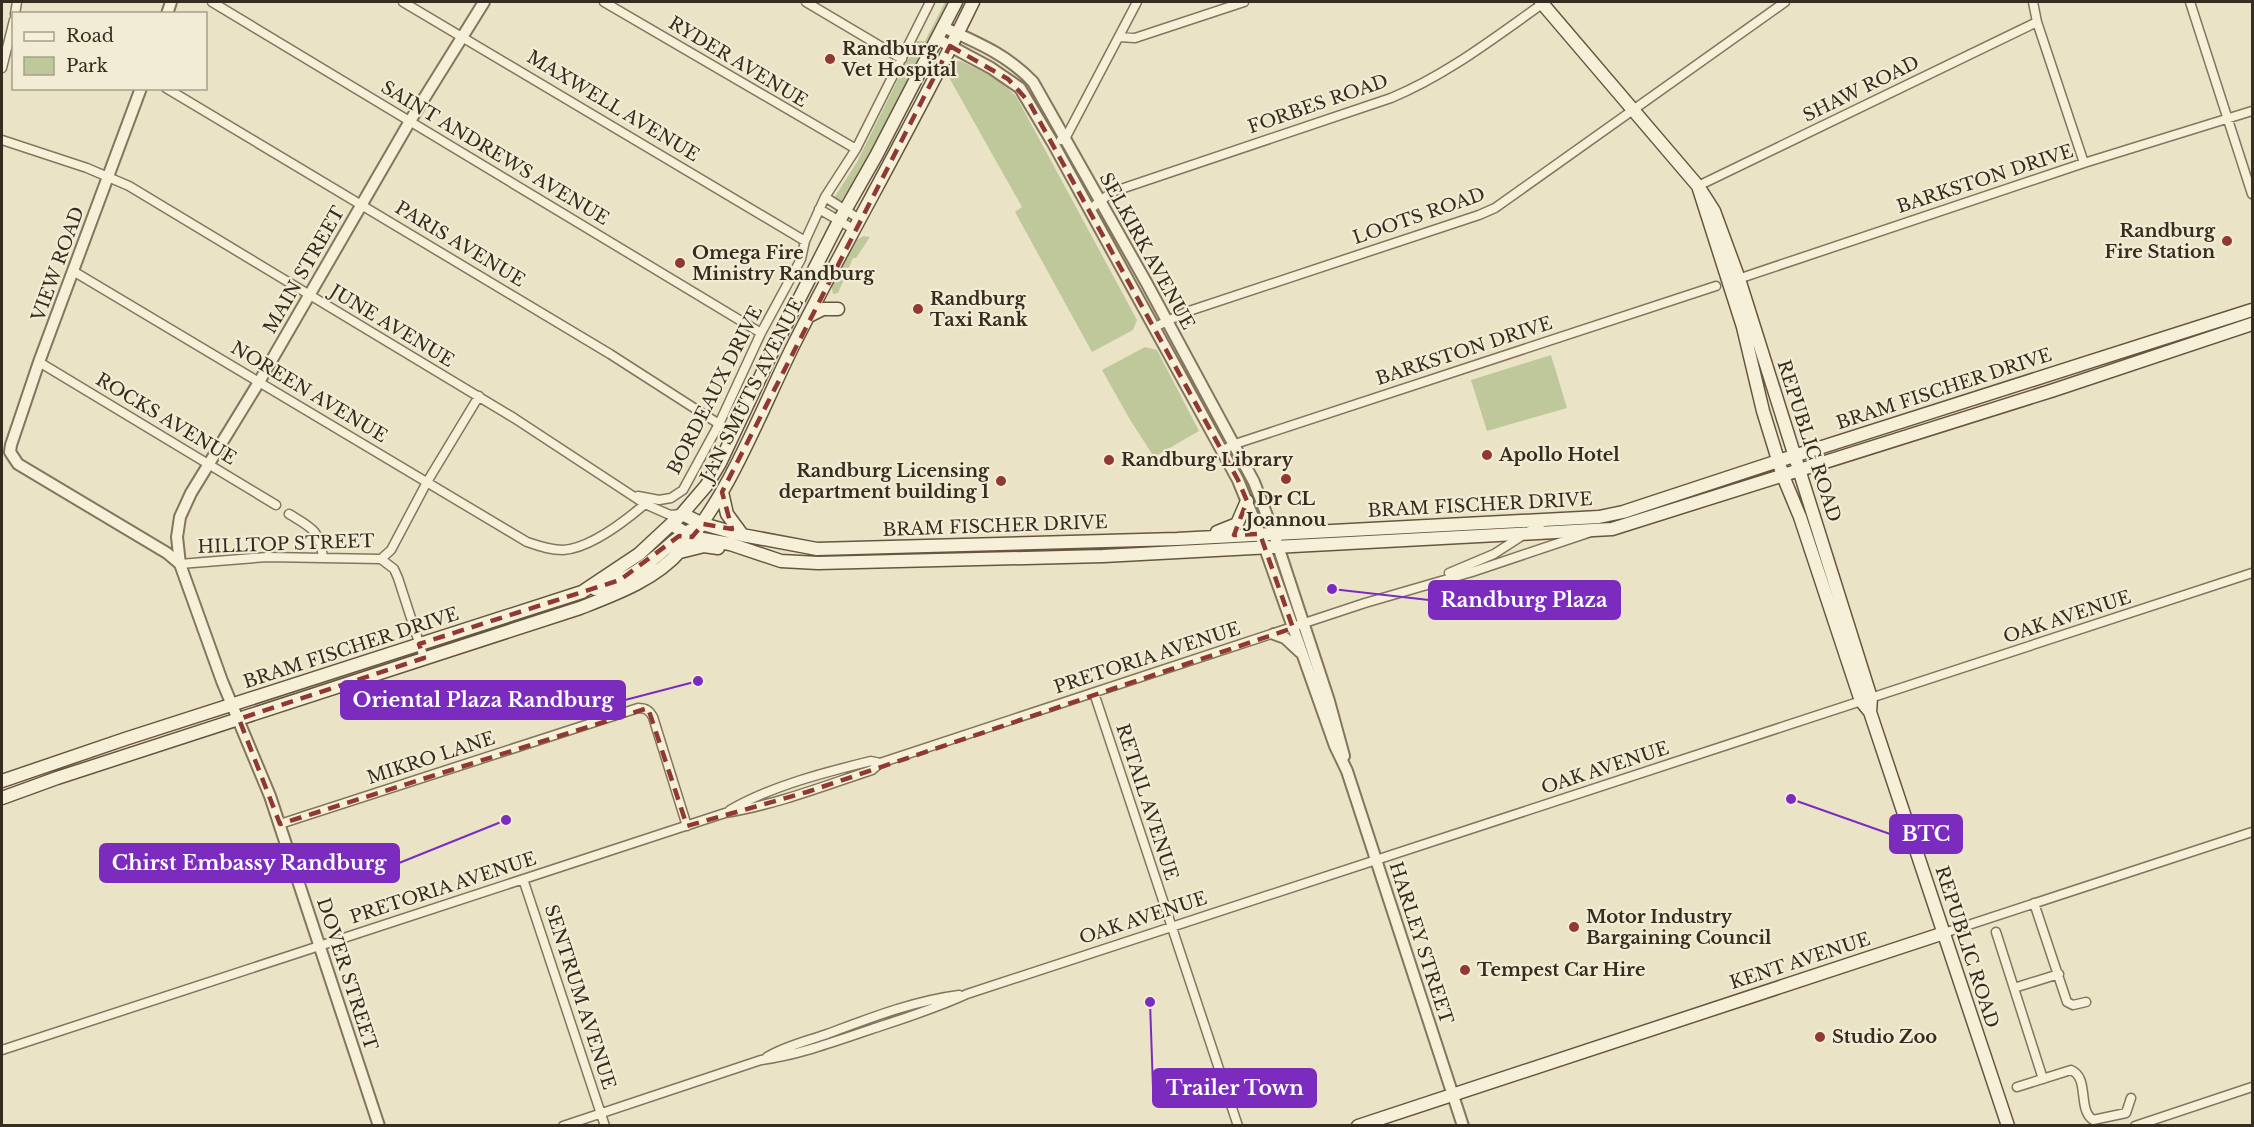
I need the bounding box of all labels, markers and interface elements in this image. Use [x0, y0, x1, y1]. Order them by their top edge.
legend [12, 12, 207, 90]
street label: RYDER AVENUE [665, 12, 811, 112]
text: Road [66, 25, 114, 47]
place label: Randburg Vet Hospital [841, 38, 957, 81]
street label: MAXWELL AVENUE [523, 46, 703, 166]
street label: SHAW ROAD [1799, 51, 1923, 127]
marker: Randburg Vet Hospital [823, 52, 837, 66]
text: Park [66, 55, 108, 77]
street label: FORBES ROAD [1245, 70, 1391, 138]
street label: SAINT ANDREWS AVENUE [377, 76, 613, 230]
street label: BARKSTON DRIVE [1894, 140, 2076, 218]
street label: SELKIRK AVENUE [1095, 169, 1199, 333]
street label: LOOTS ROAD [1350, 183, 1488, 249]
street label: PARIS AVENUE [391, 197, 529, 291]
street label: MAIN STREET [259, 202, 350, 337]
street label: VIEW ROAD [27, 204, 89, 325]
place label: Randburg Fire Station [2105, 220, 2216, 263]
marker: Randburg Fire Station [2220, 234, 2234, 248]
place label: Omega Fire Ministry Randburg [692, 242, 875, 285]
marker: Omega Fire Ministry Randburg [673, 256, 687, 270]
street label: JUNE AVENUE [324, 279, 458, 372]
place label: Randburg Taxi Rank [930, 288, 1029, 331]
street label: JAN SMUTS AVENUE [695, 294, 808, 488]
street label: BORDEAUX DRIVE [663, 302, 767, 478]
marker: Randburg Taxi Rank [911, 302, 925, 316]
street label: BARKSTON DRIVE [1373, 312, 1555, 390]
street label: NOREEN AVENUE [227, 337, 391, 447]
street label: BRAM FISCHER DRIVE [1834, 344, 2054, 434]
street label: REPUBLIC ROAD [1772, 357, 1846, 525]
street label: ROCKS AVENUE [92, 368, 240, 470]
place label: Apollo Hotel [1498, 444, 1620, 466]
marker: Apollo Hotel [1480, 448, 1494, 462]
place label: Randburg Library [1121, 449, 1293, 471]
marker: Randburg Library [1102, 453, 1116, 467]
place label: Randburg Licensing department building 1 [779, 460, 990, 503]
marker: Dr CL Joannou [1279, 472, 1293, 486]
marker: Randburg Licensing department building 1 [994, 474, 1008, 488]
place label: Dr CL Joannou [1242, 488, 1326, 531]
street label: BRAM FISCHER DRIVE [1367, 488, 1593, 522]
street label: BRAM FISCHER DRIVE [882, 511, 1108, 541]
street label: HILLTOP STREET [197, 530, 375, 558]
callout: Randburg Plaza [1429, 581, 1620, 619]
street label: OAK AVENUE [2000, 586, 2134, 648]
text: Randburg Plaza [1441, 588, 1608, 612]
street label: BRAM FISCHER DRIVE [241, 603, 461, 693]
street label: PRETORIA AVENUE [1051, 617, 1243, 699]
callout: Oriental Plaza Randburg [341, 681, 625, 719]
text: Oriental Plaza Randburg [353, 688, 614, 712]
street label: RETAIL AVENUE [1111, 721, 1183, 883]
street label: MIKRO LANE [364, 727, 498, 789]
street label: OAK AVENUE [1538, 737, 1672, 799]
callout: BTC [1890, 815, 1962, 853]
text: BTC [1902, 822, 1950, 846]
callout: Chirst Embassy Randburg [100, 844, 399, 882]
street label: PRETORIA AVENUE [347, 847, 539, 929]
text: Chirst Embassy Randburg [112, 851, 387, 875]
street label: HARLEY STREET [1384, 859, 1458, 1027]
street label: REPUBLIC ROAD [1930, 863, 2004, 1031]
street label: OAK AVENUE [1076, 887, 1210, 949]
street label: DOVER STREET [312, 895, 382, 1054]
street label: SENTRUM AVENUE [540, 902, 620, 1092]
place label: Motor Industry Bargaining Council [1586, 906, 1772, 949]
marker: Motor Industry Bargaining Council [1567, 920, 1581, 934]
street label: KENT AVENUE [1727, 928, 1873, 994]
place label: Tempest Car Hire [1477, 959, 1645, 981]
marker: Tempest Car Hire [1458, 963, 1472, 977]
place label: Studio Zoo [1832, 1026, 1937, 1048]
marker: Studio Zoo [1813, 1030, 1827, 1044]
callout: Trailer Town [1153, 1069, 1316, 1107]
text: Trailer Town [1166, 1076, 1304, 1100]

